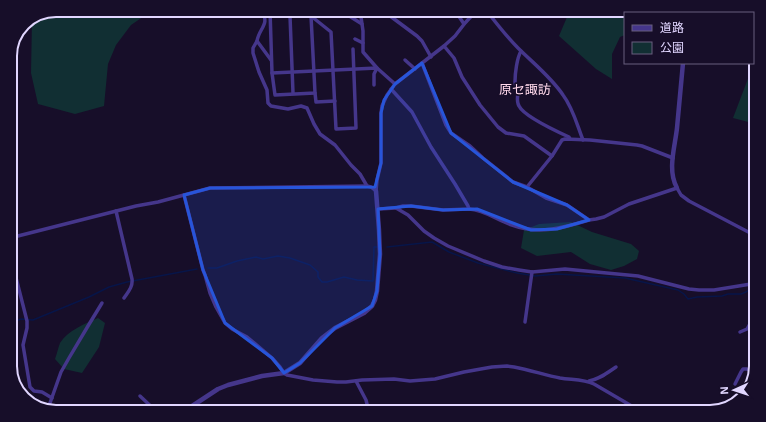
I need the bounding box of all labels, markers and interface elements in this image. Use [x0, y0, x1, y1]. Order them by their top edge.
legend [624, 12, 754, 64]
text: 道路 [660, 21, 684, 35]
text: 公園 [660, 41, 684, 55]
district label: 原セ諏訪 [499, 82, 551, 97]
north arrow [714, 370, 754, 410]
text: N [718, 386, 730, 395]

